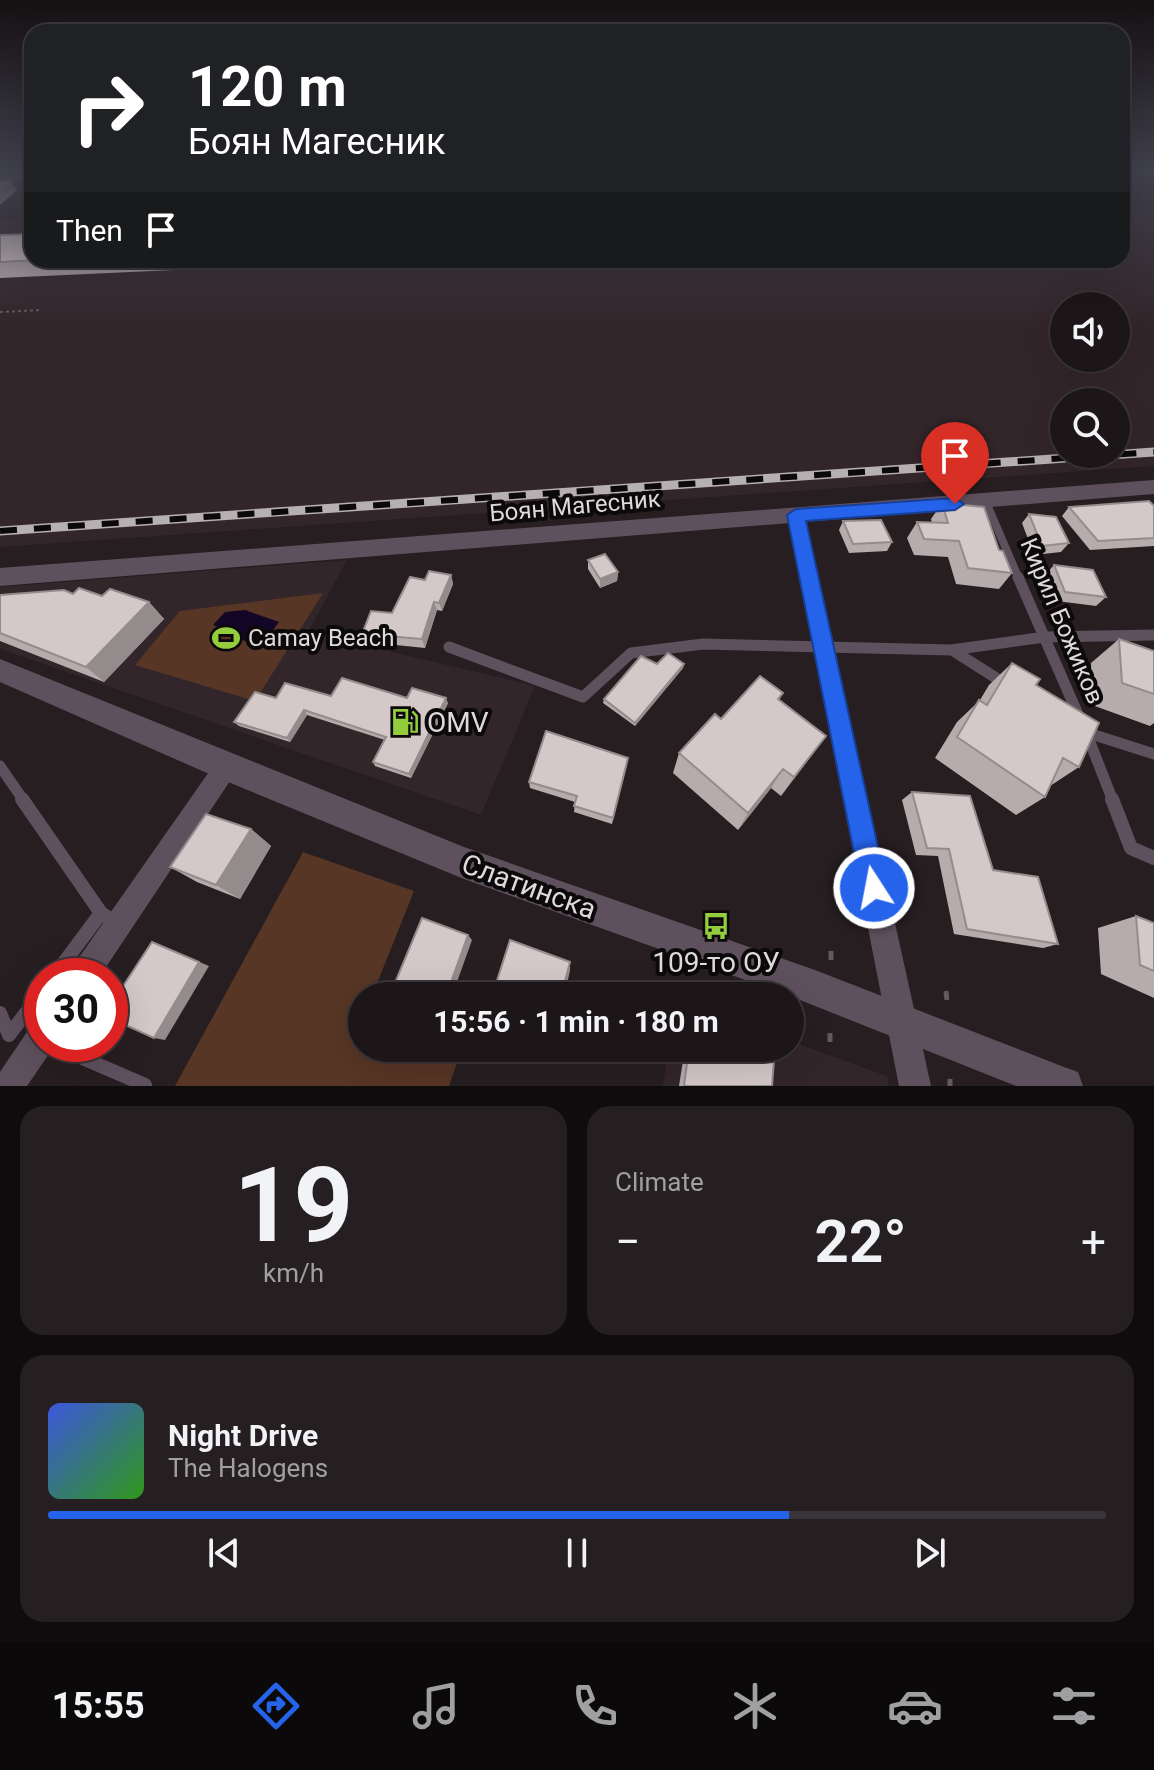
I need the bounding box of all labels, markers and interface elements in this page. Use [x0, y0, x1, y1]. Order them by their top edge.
text: 120 m [188, 54, 347, 120]
icon: right [56, 56, 160, 160]
text: Боян Магесник [188, 121, 445, 163]
icon: arrive [139, 208, 183, 252]
text: Then [56, 213, 123, 248]
map controls [1050, 292, 1130, 468]
button: sound [1050, 292, 1130, 372]
button: search [1050, 388, 1130, 468]
pin [921, 422, 989, 504]
icon: arrive [933, 434, 977, 478]
street label: Боян Магесник [488, 485, 662, 527]
street label: Кирил Божиков [1015, 534, 1109, 708]
sports icon: Camay Beach [211, 623, 241, 653]
place label: Camay Beach [248, 624, 394, 652]
place label: OMV [427, 706, 489, 739]
fuel station icon: OMV [390, 707, 420, 737]
position arrow [832, 846, 916, 930]
street label: Слатинска [457, 847, 600, 926]
bus stop icon: 109-то ОУ [701, 911, 731, 941]
place label: 109-то ОУ [652, 946, 780, 979]
speed limit sign: 30 [24, 958, 128, 1062]
text: 15:56 · 1 min · 180 m [433, 1004, 719, 1039]
text: 19 [234, 1145, 353, 1266]
text: Climate [615, 1167, 704, 1197]
text: 22° [814, 1206, 907, 1277]
text: − [615, 1216, 640, 1268]
text: + [1081, 1216, 1106, 1268]
text: km/h [263, 1258, 324, 1288]
text: Night Drive [168, 1418, 318, 1453]
text: The Halogens [168, 1453, 328, 1483]
icon: previous [202, 1531, 246, 1575]
icon: pause [555, 1531, 599, 1575]
icon: next [908, 1531, 952, 1575]
icon: directions [248, 1678, 304, 1734]
icon: music [408, 1678, 464, 1734]
icon: phone [567, 1678, 623, 1734]
icon: climate [727, 1678, 783, 1734]
icon: car [887, 1678, 943, 1734]
icon: filters [1046, 1678, 1102, 1734]
text: 15:55 [52, 1685, 145, 1727]

